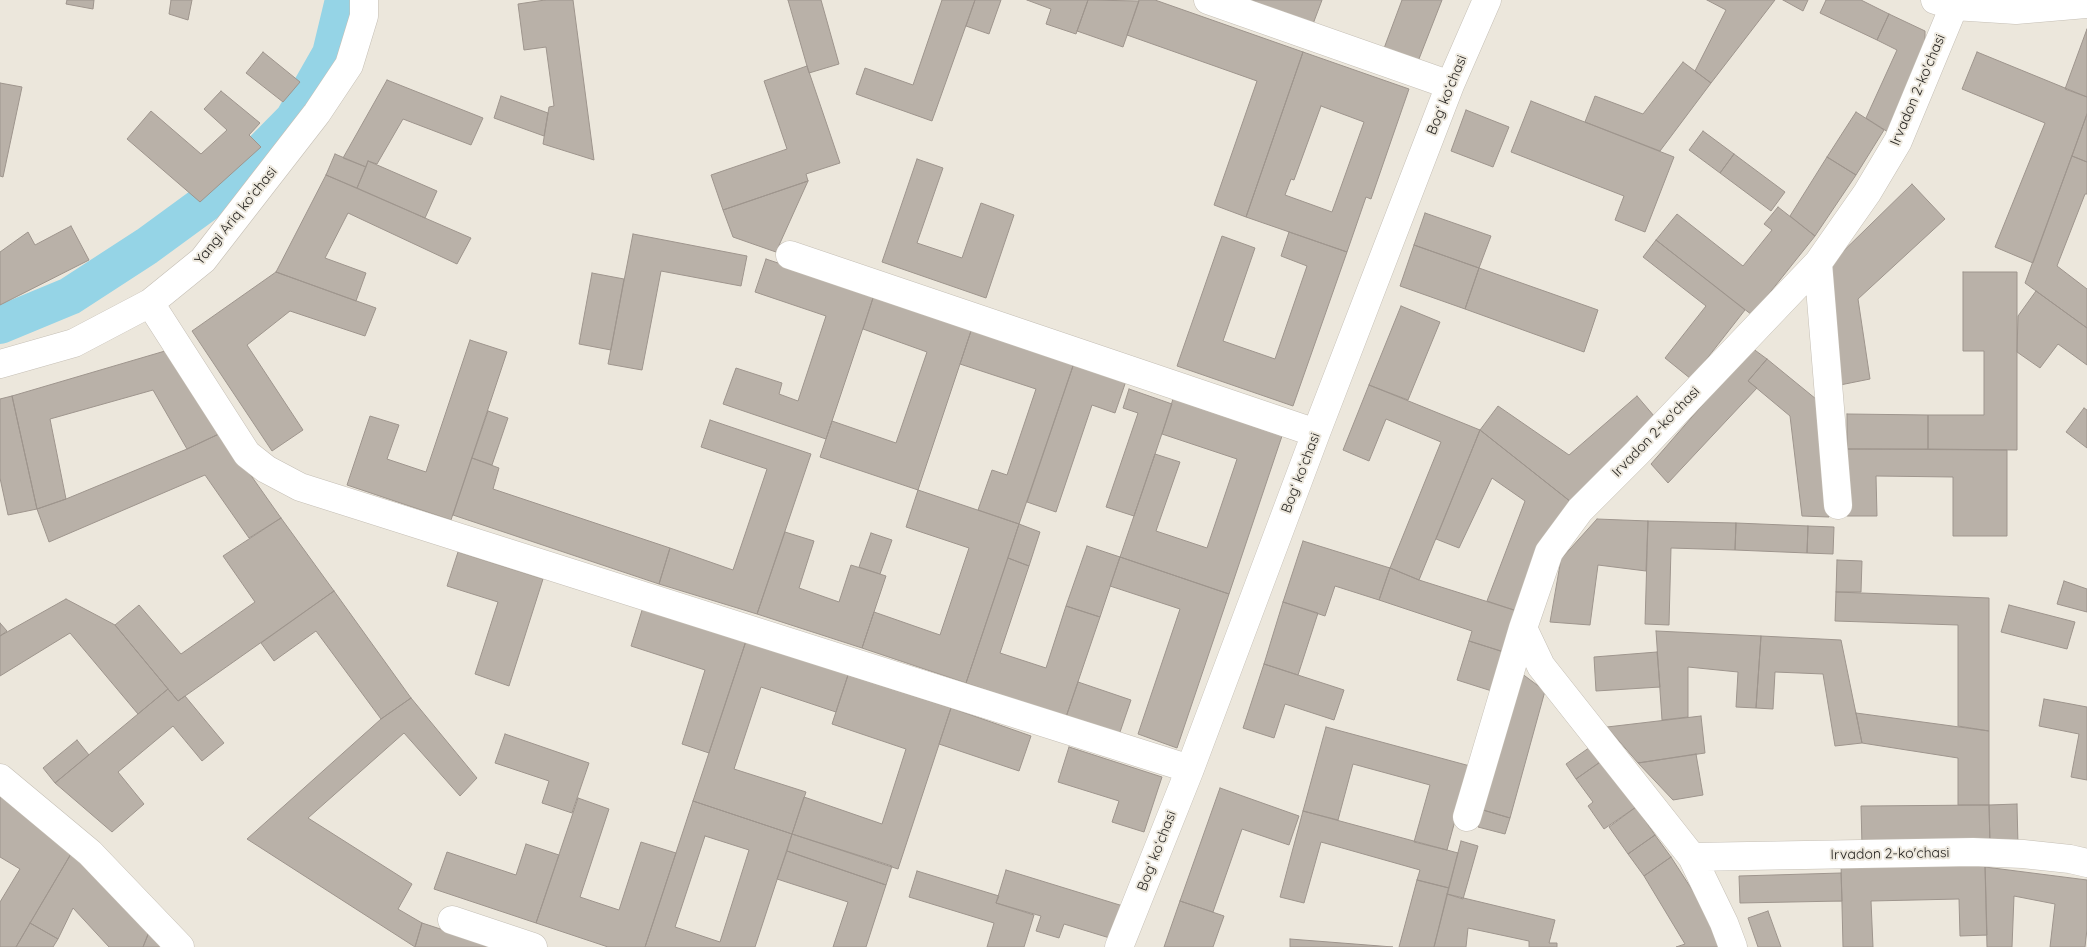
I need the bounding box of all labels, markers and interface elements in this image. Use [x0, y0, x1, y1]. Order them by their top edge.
street label: Irvadon 2-koʼchasi [1887, 32, 1949, 148]
street label: Bogʻ koʻchasi [1423, 53, 1471, 137]
street label: Yangi Ariq koʻchasi [191, 164, 281, 268]
street label: Irvadon 2-koʼchasi [1609, 383, 1703, 481]
street label: Bogʻ koʻchasi [1278, 431, 1324, 515]
street label: Bogʻ koʻchasi [1134, 809, 1180, 893]
street label: Irvadon 2-koʼchasi [1830, 845, 1950, 863]

